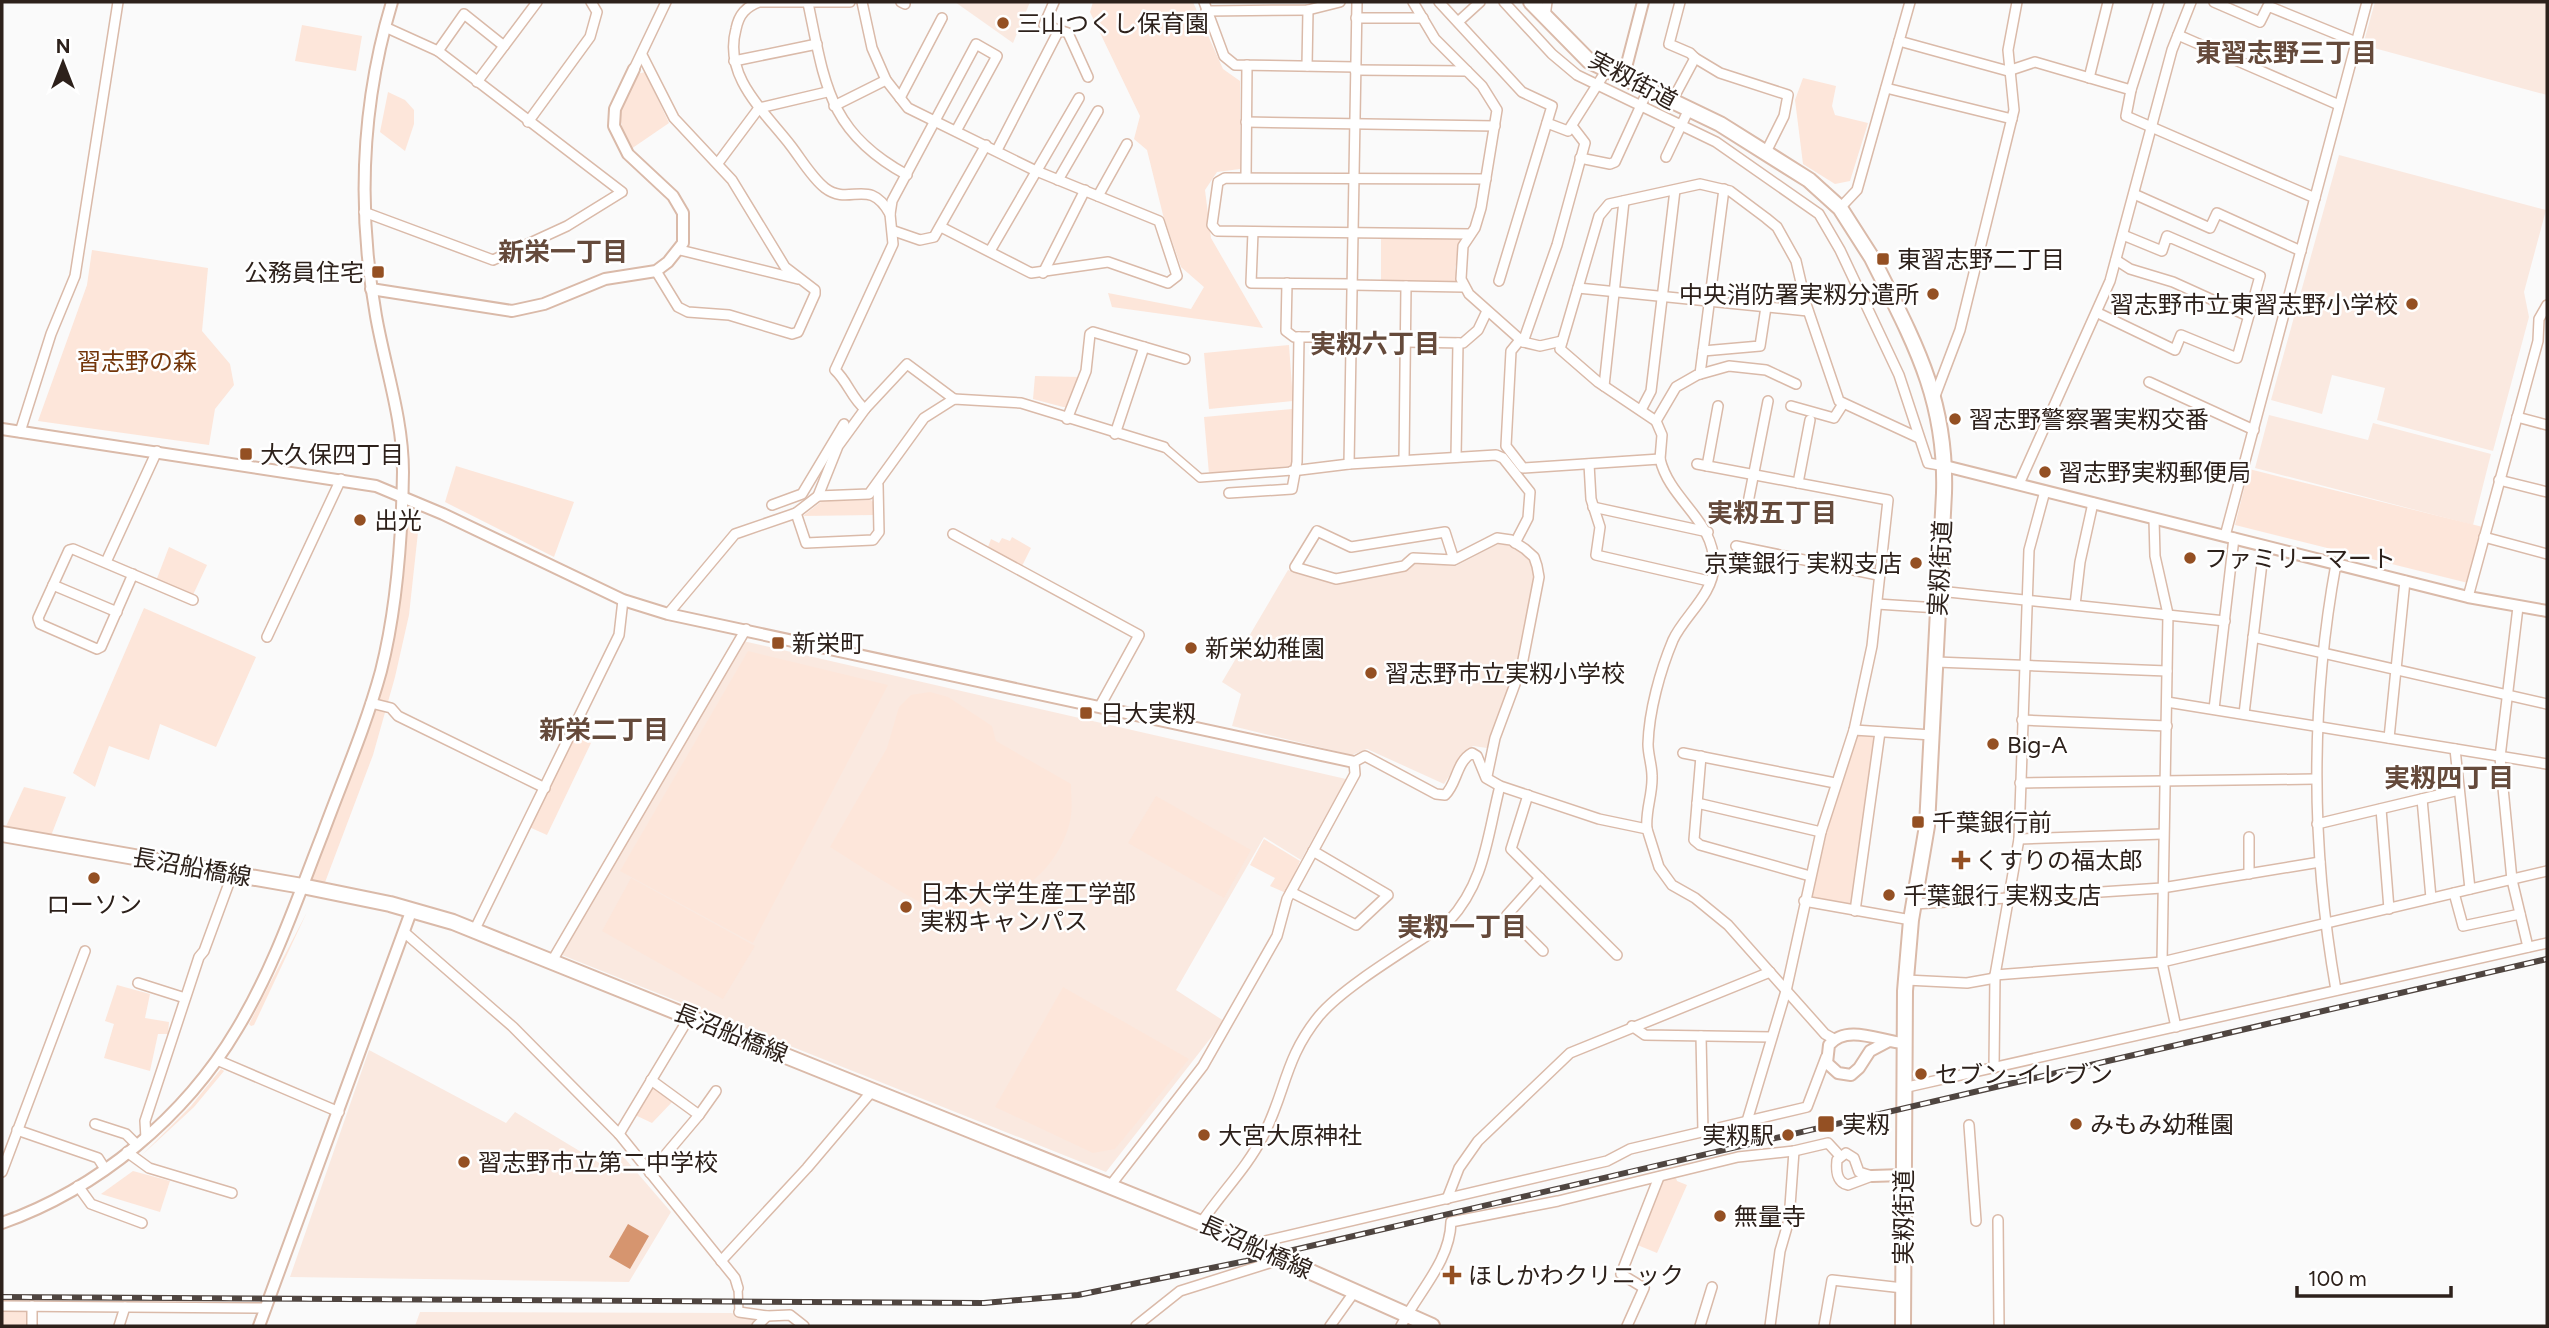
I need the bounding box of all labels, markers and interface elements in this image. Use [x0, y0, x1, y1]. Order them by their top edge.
place label: 三山つくし保育園 [1017, 9, 1209, 38]
marker: 三山つくし保育園 [995, 15, 1011, 31]
north arrow [28, 28, 98, 98]
text: N [56, 35, 70, 58]
district label: 東習志野三丁目 [2195, 37, 2377, 69]
street label: 実籾街道 [1584, 45, 1682, 115]
district label: 新栄一丁目 [498, 236, 628, 268]
place label: 東習志野二丁目 [1897, 245, 2065, 274]
marker: 東習志野二丁目 [1875, 251, 1891, 267]
place label: 公務員住宅 [244, 258, 364, 287]
marker: 公務員住宅 [370, 264, 386, 280]
place label: 中央消防署実籾分遣所 [1679, 280, 1919, 309]
marker: 中央消防署実籾分遣所 [1925, 286, 1941, 302]
place label: 習志野市立東習志野小学校 [2110, 290, 2398, 319]
marker: 習志野市立東習志野小学校 [2404, 296, 2420, 312]
district label: 実籾六丁目 [1310, 328, 1440, 360]
park label: 習志野の森 [77, 347, 197, 376]
place label: 習志野警察署実籾交番 [1969, 405, 2209, 434]
marker: 習志野警察署実籾交番 [1947, 411, 1963, 427]
place label: 大久保四丁目 [260, 440, 404, 469]
marker: 大久保四丁目 [238, 446, 254, 462]
place label: 習志野実籾郵便局 [2059, 458, 2251, 487]
marker: 習志野実籾郵便局 [2037, 464, 2053, 480]
district label: 実籾五丁目 [1707, 497, 1837, 529]
place label: 出光 [374, 506, 422, 535]
marker: 出光 [352, 512, 368, 528]
street label: 実籾街道 [1923, 519, 1957, 617]
place label: ファミリーマート [2204, 544, 2396, 573]
place label: 京葉銀行 実籾支店 [1704, 549, 1902, 578]
marker: ファミリーマート [2182, 550, 2198, 566]
marker: 京葉銀行 実籾支店 [1908, 555, 1924, 571]
place label: 新栄町 [792, 629, 864, 658]
place label: 新栄幼稚園 [1205, 634, 1325, 663]
marker: 新栄町 [770, 635, 786, 651]
marker: 新栄幼稚園 [1183, 640, 1199, 656]
place label: 習志野市立実籾小学校 [1385, 659, 1625, 688]
marker: 習志野市立実籾小学校 [1363, 665, 1379, 681]
place label: 日大実籾 [1100, 699, 1196, 728]
marker: 日大実籾 [1078, 705, 1094, 721]
district label: 新栄二丁目 [539, 714, 669, 746]
place label: Big-A [2007, 730, 2068, 759]
marker: Big-A [1985, 736, 2001, 752]
district label: 実籾四丁目 [2384, 762, 2514, 794]
place label: 千葉銀行前 [1932, 808, 2052, 837]
marker: 千葉銀行前 [1910, 814, 1926, 830]
street label: 長沼船橋線 [130, 842, 254, 892]
place label: くすりの福太郎 [1975, 846, 2143, 875]
marker: くすりの福太郎 [1953, 852, 1969, 868]
marker: ローソン [86, 870, 102, 886]
place label: 日本大学生産工学部 実籾キャンパス [920, 879, 1136, 936]
place label: 千葉銀行 実籾支店 [1903, 881, 2101, 910]
marker: 千葉銀行 実籾支店 [1881, 887, 1897, 903]
place label: ローソン [46, 890, 142, 919]
marker: 日本大学生産工学部 実籾キャンパス [898, 899, 914, 915]
district label: 実籾一丁目 [1397, 911, 1527, 943]
street label: 長沼船橋線 [670, 997, 792, 1069]
place label: セブン-イレブン [1935, 1060, 2113, 1089]
marker: セブン-イレブン [1913, 1066, 1929, 1082]
place label: 実籾 [1842, 1110, 1890, 1139]
place label: みもみ幼稚園 [2090, 1110, 2234, 1139]
marker: 実籾 [1816, 1114, 1836, 1134]
marker: みもみ幼稚園 [2068, 1116, 2084, 1132]
place label: 大宮大原神社 [1218, 1121, 1362, 1150]
place label: 実籾駅 [1702, 1121, 1774, 1150]
marker: 大宮大原神社 [1196, 1127, 1212, 1143]
marker: 実籾駅 [1780, 1127, 1796, 1143]
place label: 習志野市立第二中学校 [478, 1148, 718, 1177]
marker: 習志野市立第二中学校 [456, 1154, 472, 1170]
street label: 実籾街道 [1889, 1169, 1918, 1265]
place label: 無量寺 [1734, 1202, 1806, 1231]
marker: 無量寺 [1712, 1208, 1728, 1224]
street label: 長沼船橋線 [1195, 1209, 1317, 1285]
scale bar [2297, 1254, 2451, 1298]
place label: ほしかわクリニック [1468, 1261, 1684, 1290]
marker: ほしかわクリニック [1442, 1265, 1462, 1285]
text: 100 m [2308, 1266, 2367, 1291]

